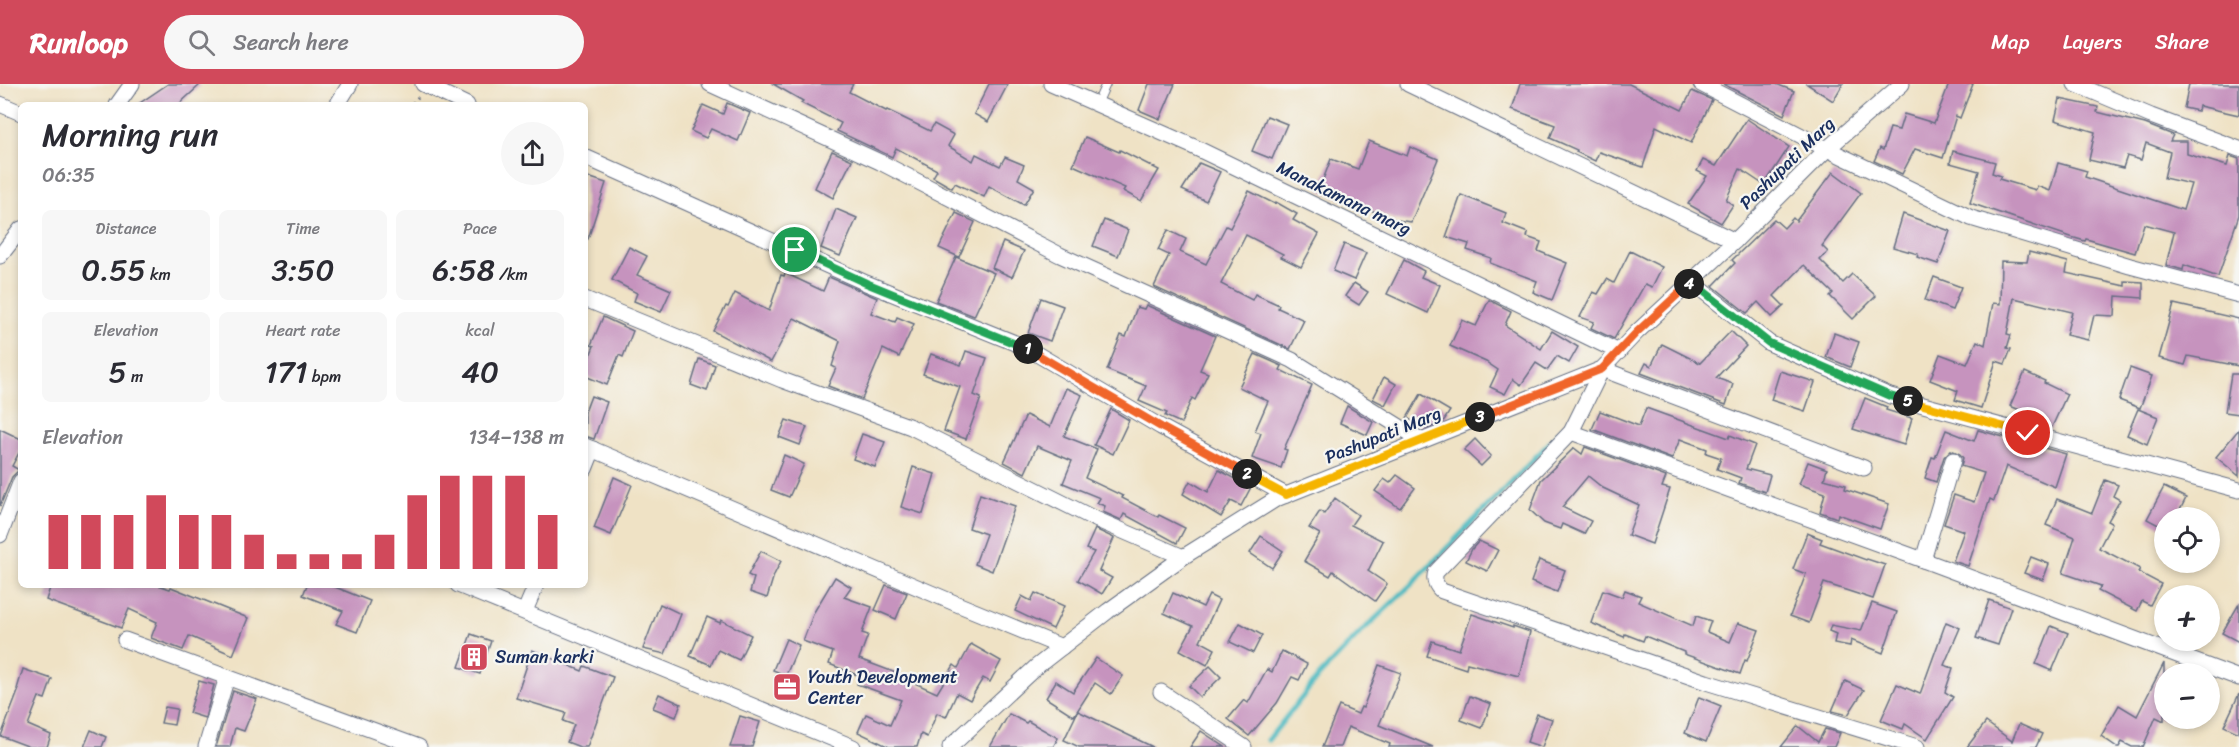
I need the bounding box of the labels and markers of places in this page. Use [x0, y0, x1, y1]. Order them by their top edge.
pin [769, 224, 820, 275]
pin: 4 [1674, 269, 1704, 299]
pin: 1 [1013, 334, 1043, 364]
pin: 5 [1893, 386, 1923, 416]
pin: 3 [1465, 402, 1495, 432]
pin [2002, 407, 2053, 458]
pin: 2 [1232, 459, 1262, 489]
building icon: Suman karki [458, 641, 490, 673]
place label: Suman karki [495, 641, 595, 673]
place label: Youth Development Center [808, 661, 958, 714]
office icon: Youth Development Center [771, 671, 803, 703]

